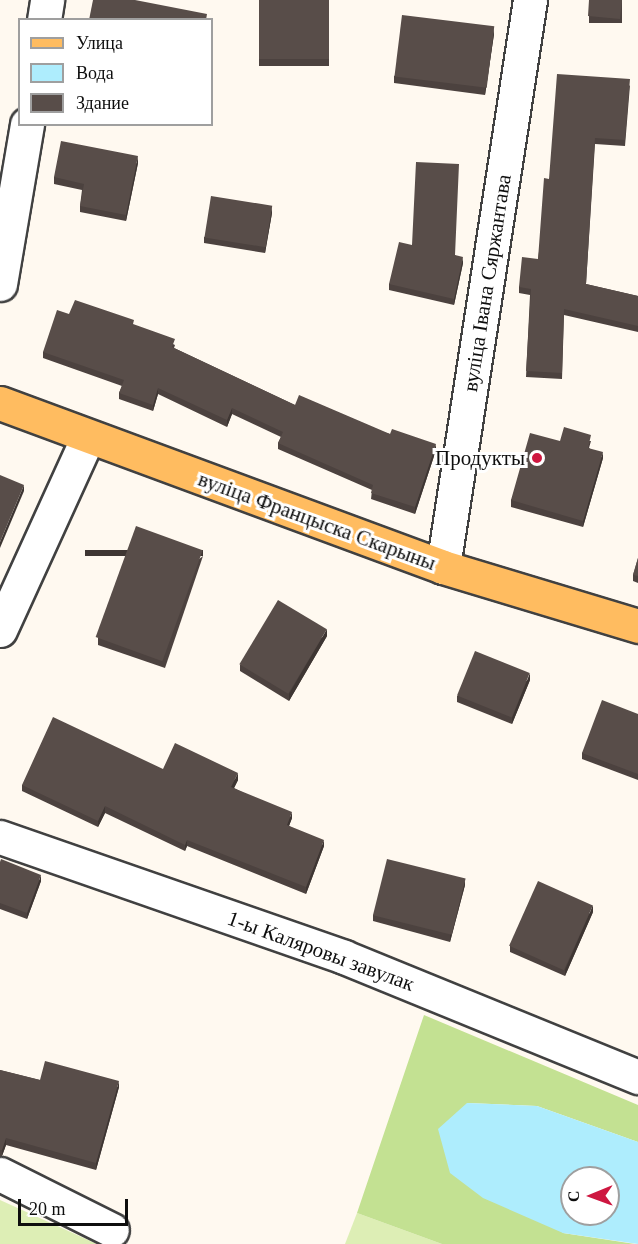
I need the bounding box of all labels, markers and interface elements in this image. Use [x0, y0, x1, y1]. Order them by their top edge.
legend [18, 18, 213, 126]
text: Улица [76, 33, 123, 53]
text: Вода [76, 63, 114, 83]
text: Здание [76, 93, 129, 113]
street label: вуліца Івана Сяржантава [457, 173, 517, 393]
place label: Продукты [435, 445, 525, 471]
marker: Продукты [530, 451, 544, 465]
street label: вуліца Францыска Скарыны [195, 466, 439, 576]
street label: 1-ы Каляровы завулак [224, 905, 418, 997]
north arrow [560, 1166, 620, 1226]
scale bar [21, 1187, 130, 1225]
text: С [565, 1190, 582, 1202]
text: 20 m [29, 1199, 66, 1219]

